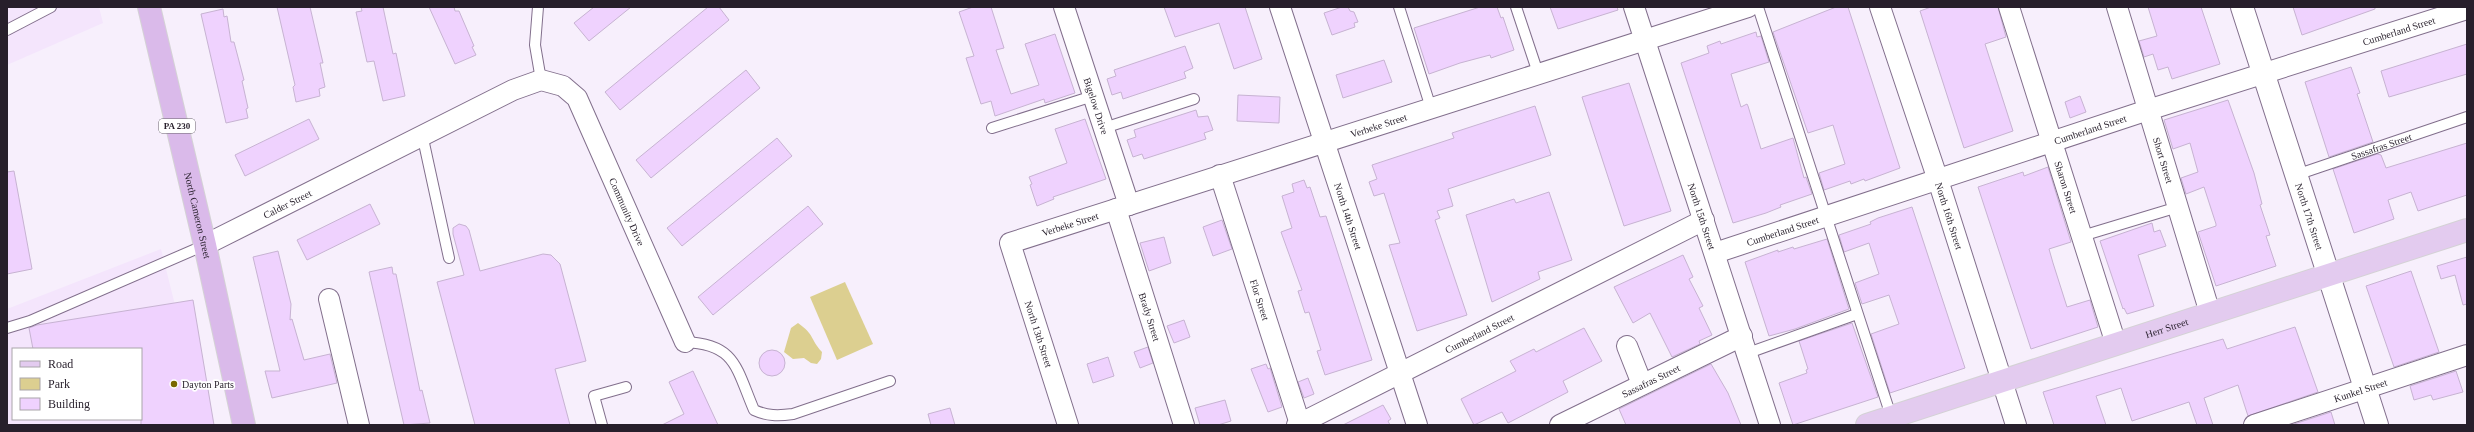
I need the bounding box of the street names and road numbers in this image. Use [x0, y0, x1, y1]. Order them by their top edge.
street label: Cumberland Street [2361, 14, 2437, 48]
street label: Bigelow Drive [1081, 76, 1111, 136]
street label: Verbeke Street [1349, 111, 1409, 140]
street label: Cumberland Street [2053, 112, 2128, 147]
road number: PA 230 [159, 119, 195, 133]
street label: Sassafras Street [2350, 131, 2413, 162]
street label: Short Street [2151, 136, 2175, 185]
street label: Sharon Street [2052, 160, 2079, 215]
street label: North Cameron Street [182, 171, 213, 260]
street label: Community Drive [607, 176, 647, 248]
street label: North 14th Street [1332, 181, 1364, 251]
street label: North 16th Street [1933, 181, 1965, 251]
street label: North 15th Street [1686, 182, 1718, 251]
street label: North 17th Street [2293, 182, 2325, 251]
street label: Calder Street [261, 187, 314, 221]
street label: Verbeke Street [1041, 210, 1100, 238]
street label: Cumberland Street [1745, 214, 1820, 248]
street label: Flor Street [1248, 278, 1271, 322]
street label: Brady Street [1137, 291, 1162, 343]
street label: North 13th Street [1023, 299, 1055, 369]
street label: Cumberland Street [1443, 312, 1516, 356]
street label: Herr Street [2144, 316, 2190, 340]
street label: Sassafras Street [1620, 362, 1682, 400]
street label: Kunkel Street [2333, 377, 2389, 404]

